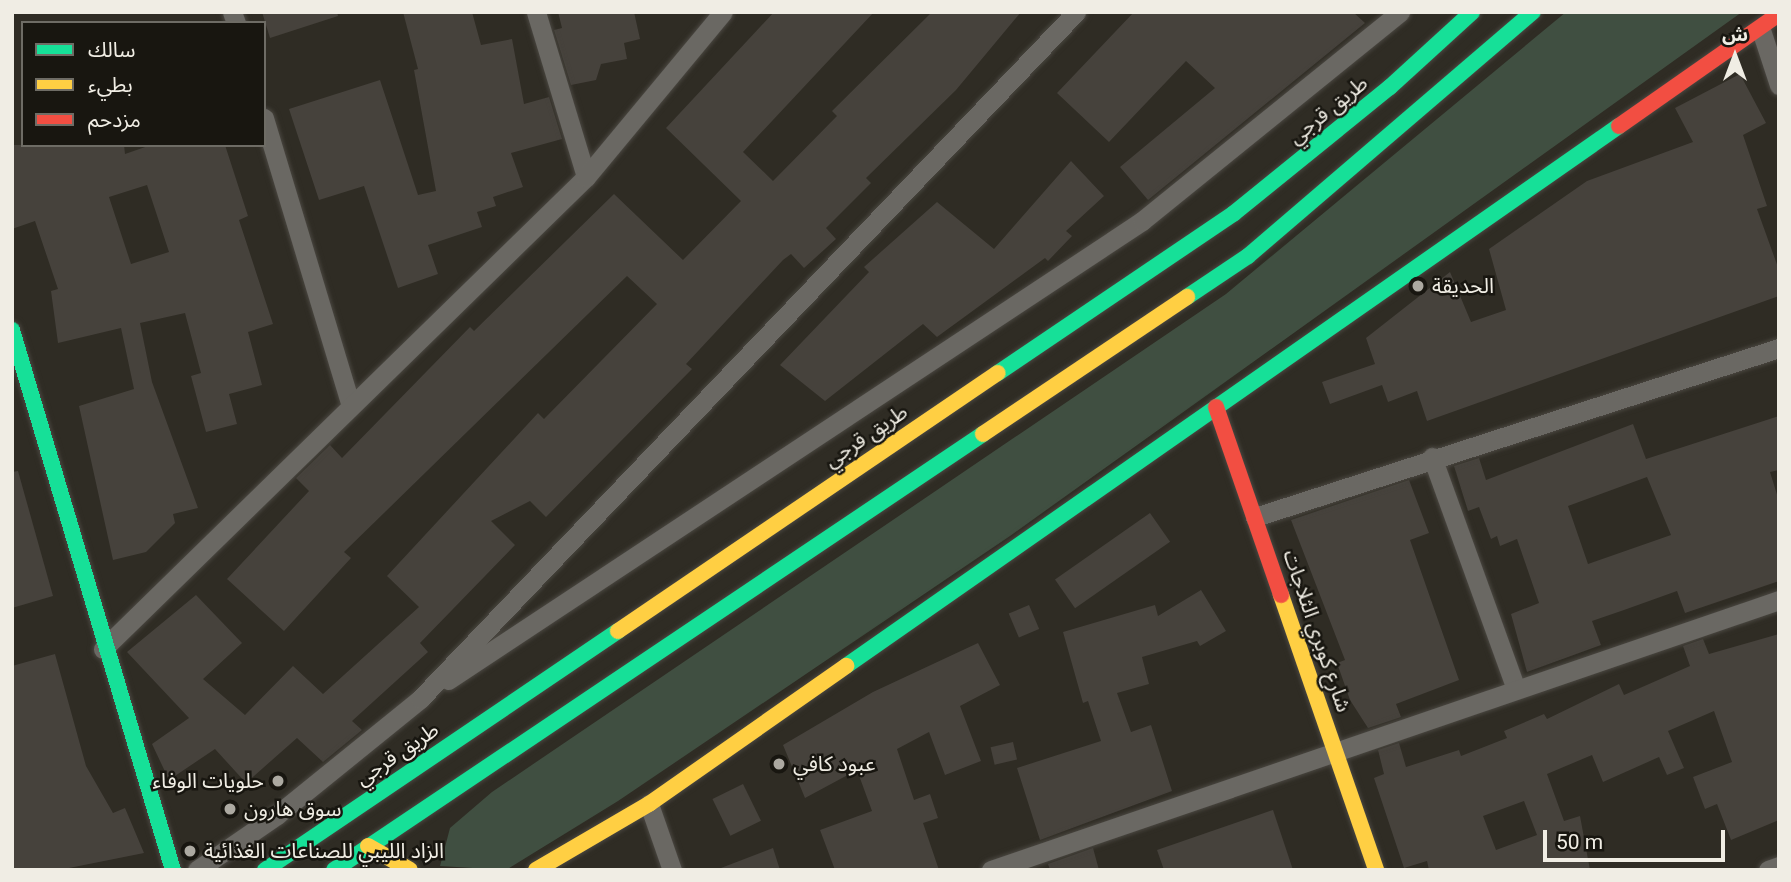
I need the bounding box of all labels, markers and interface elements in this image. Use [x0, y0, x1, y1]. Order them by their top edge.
legend [21, 21, 266, 147]
north arrow [1700, 21, 1770, 91]
text: ش [1722, 23, 1748, 46]
text: سالك [88, 38, 135, 62]
street label: طريق قرجي [1283, 70, 1373, 150]
text: بطيء [88, 73, 133, 97]
text: مزدحم [88, 108, 141, 132]
place label: الحديقة [1432, 273, 1494, 299]
marker: الحديقة [1410, 278, 1426, 294]
street label: طريق قرجي [820, 399, 912, 473]
street label: شارع كوبري الثلاجات [1277, 547, 1357, 715]
street label: طريق قرجي [351, 717, 443, 791]
place label: عبود كافي [793, 751, 876, 777]
marker: عبود كافي [771, 756, 787, 772]
place label: حلويات الوفاء [152, 768, 264, 794]
marker: حلويات الوفاء [270, 773, 286, 789]
place label: سوق هارون [244, 796, 341, 822]
marker: سوق هارون [222, 801, 238, 817]
scale bar [1546, 816, 1728, 860]
text: 50 m [1556, 830, 1603, 854]
place label: الزاد الليبي للصناعات الغذائية [204, 838, 444, 864]
marker: الزاد الليبي للصناعات الغذائية [182, 843, 198, 859]

